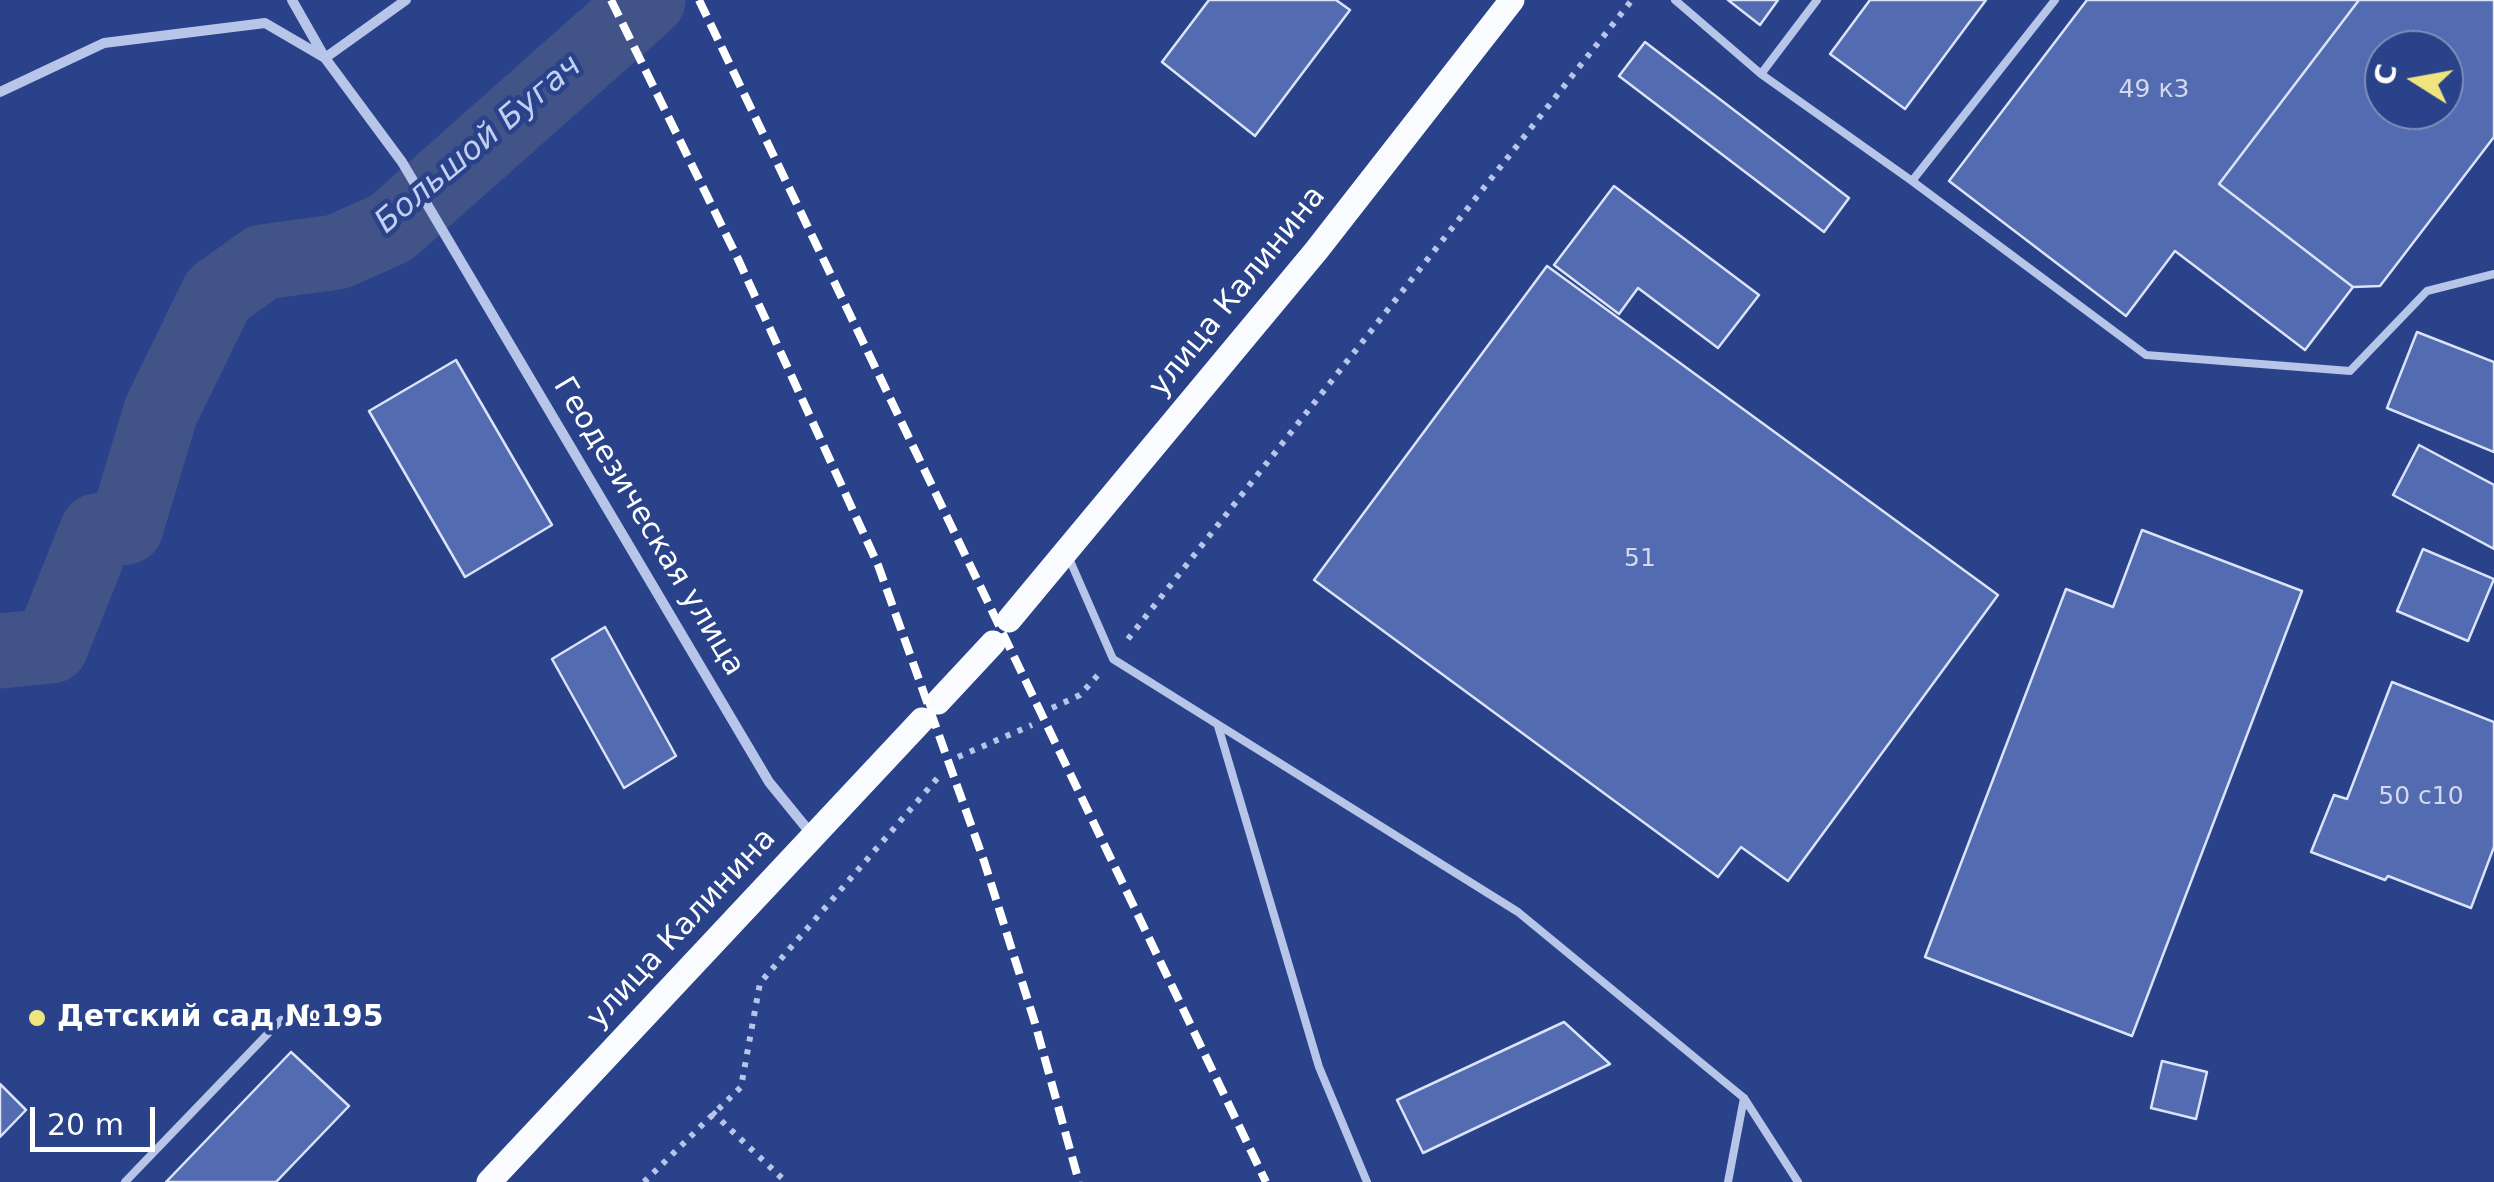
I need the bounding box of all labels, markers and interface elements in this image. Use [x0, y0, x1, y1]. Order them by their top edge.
north arrow [2364, 30, 2464, 130]
water label: Большой Бугач [368, 48, 590, 242]
text: С [2368, 61, 2404, 88]
house number: 49 к3 [2119, 75, 2189, 105]
street label: улица Калинина [1142, 180, 1334, 404]
street label: Геодезическая улица [545, 371, 751, 683]
house number: 51 [1624, 544, 1656, 574]
house number: 50 с10 [2378, 782, 2464, 812]
street label: улица Калинина [580, 822, 784, 1036]
place label: Детский сад №195 [57, 1000, 383, 1036]
marker: Детский сад №195 [26, 1007, 48, 1029]
scale bar [35, 1087, 160, 1149]
text: 20 m [47, 1107, 124, 1142]

